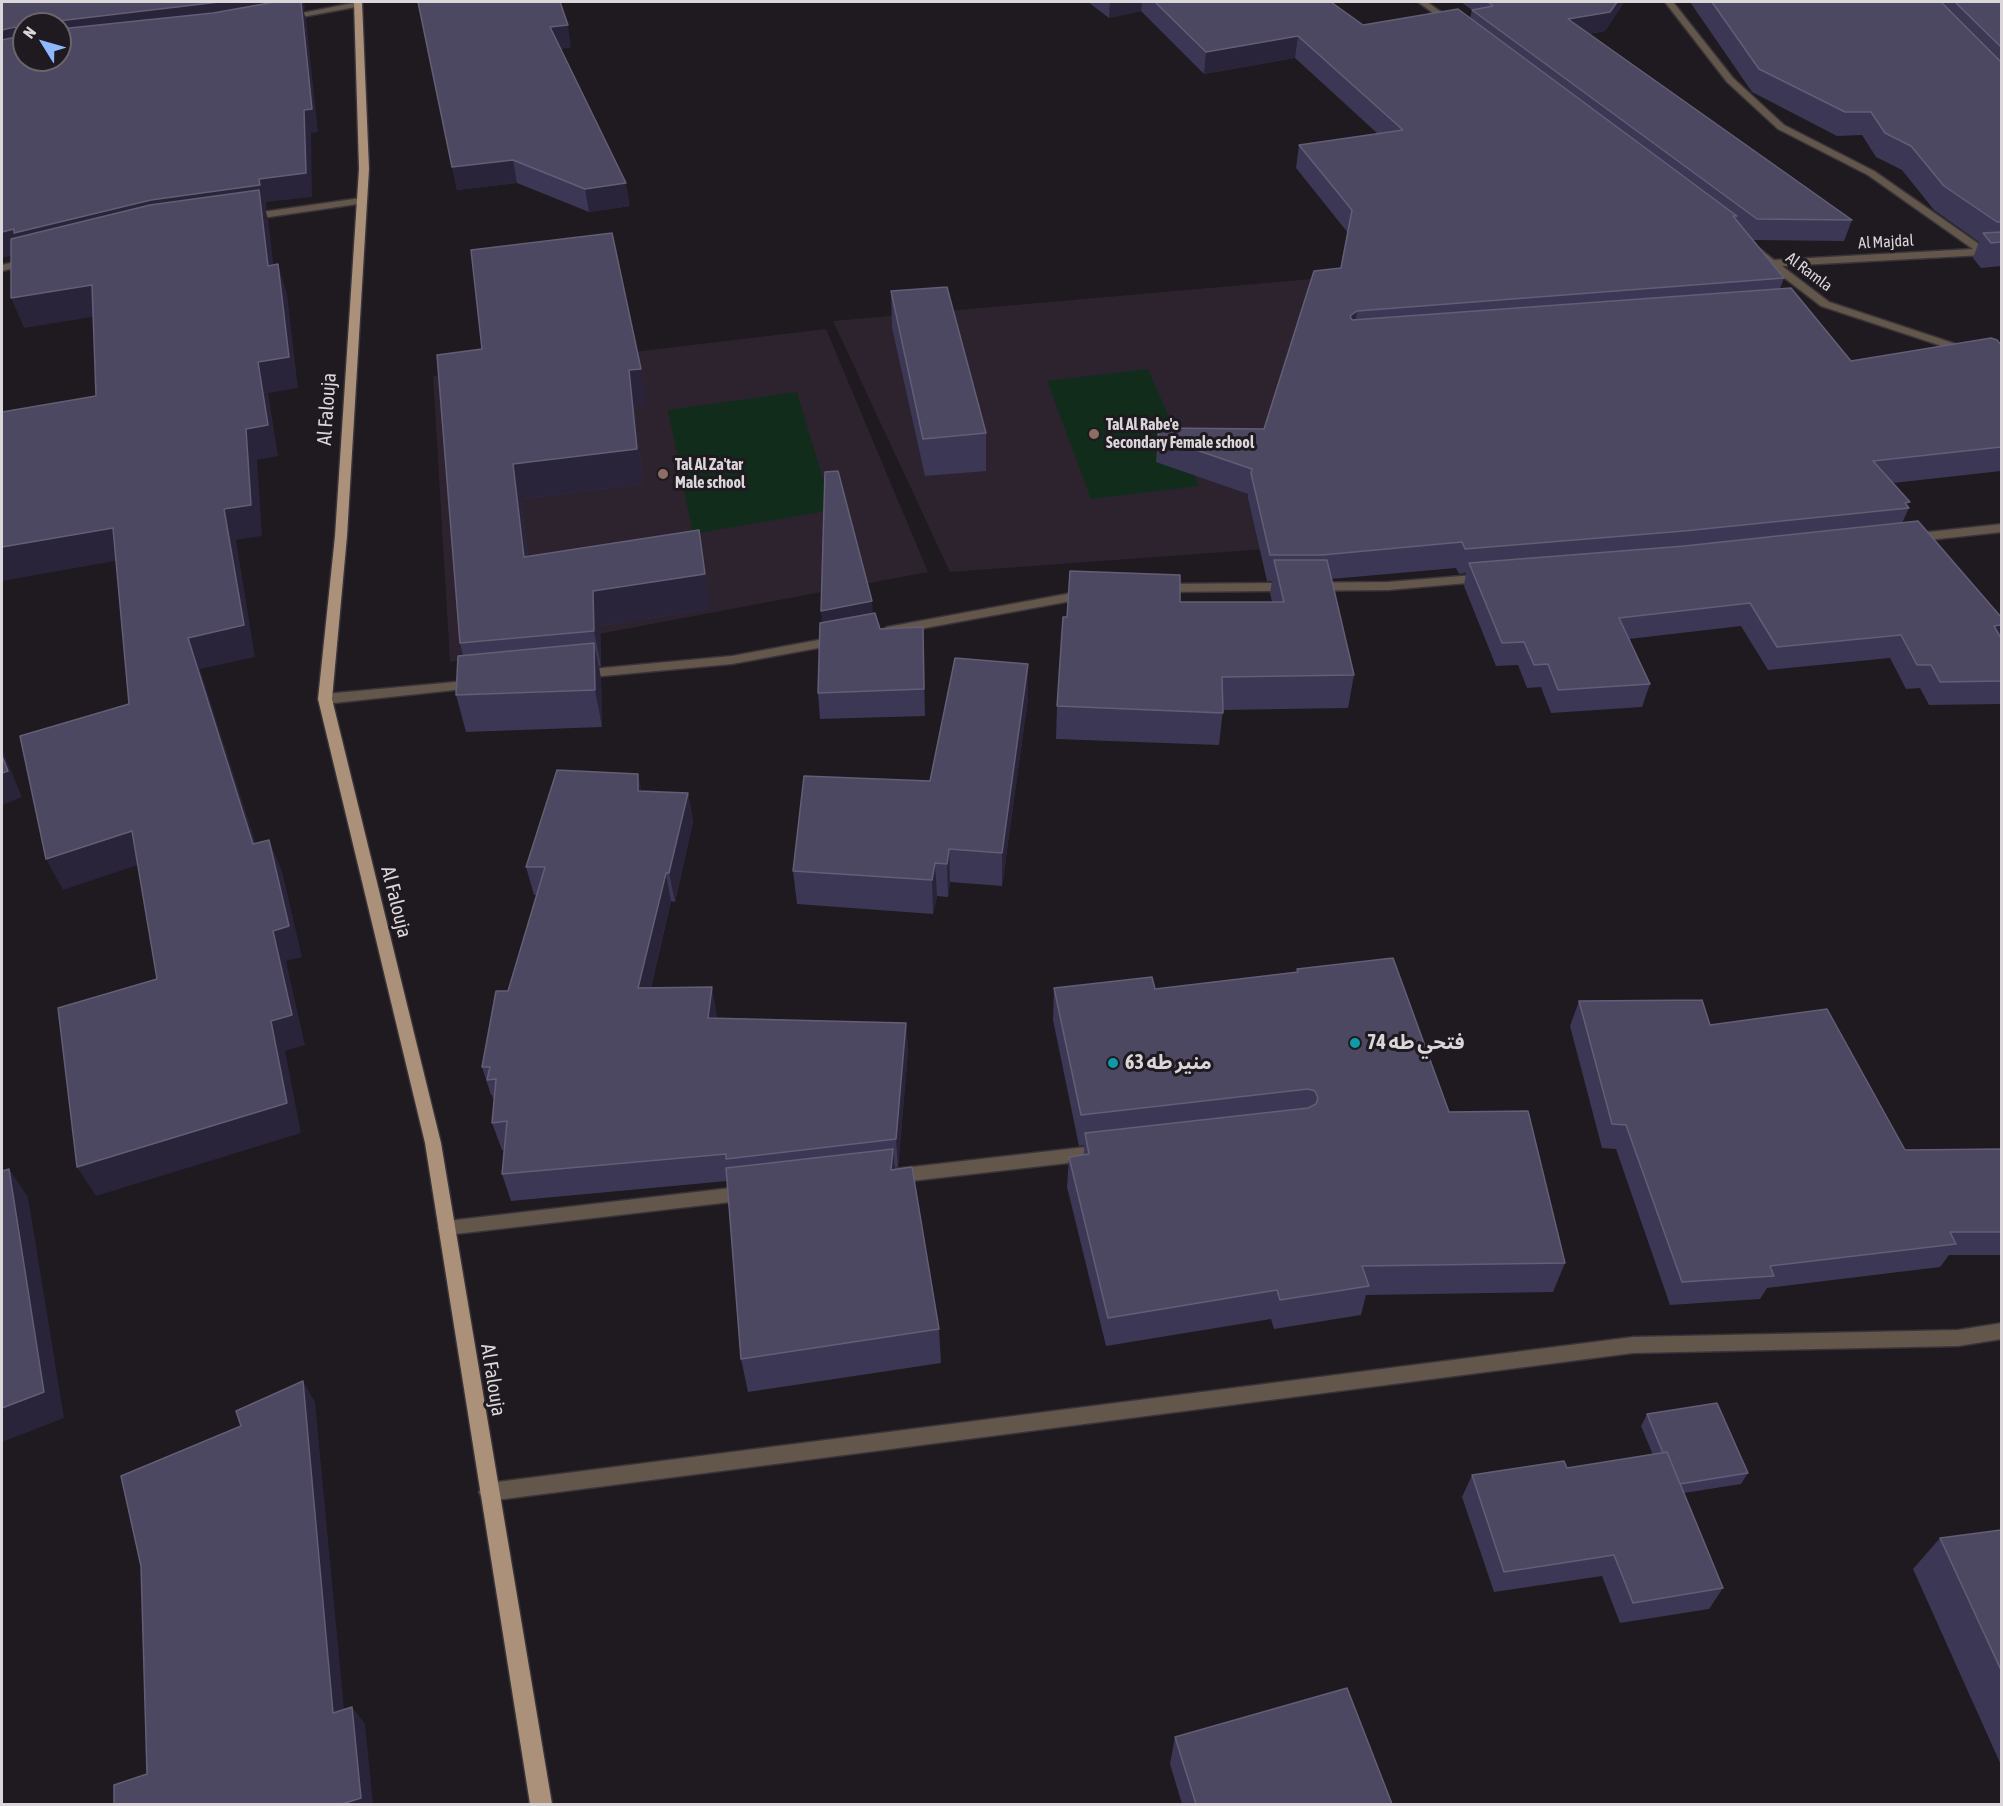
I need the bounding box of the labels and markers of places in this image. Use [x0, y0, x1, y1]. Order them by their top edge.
place label: Tal Al Rabe'e Secondary Female school [1106, 415, 1254, 453]
marker: Tal Al Rabe'e Secondary Female school [1087, 427, 1101, 441]
place label: Tal Al Za'tar Male school [675, 455, 745, 493]
marker: Tal Al Za'tar Male school [656, 467, 670, 481]
place label: فتحي طه 74 [1367, 1031, 1464, 1055]
marker: فتحي طه 74 [1348, 1036, 1362, 1050]
place label: منير طه 63 [1125, 1051, 1212, 1075]
marker: منير طه 63 [1106, 1056, 1120, 1070]

